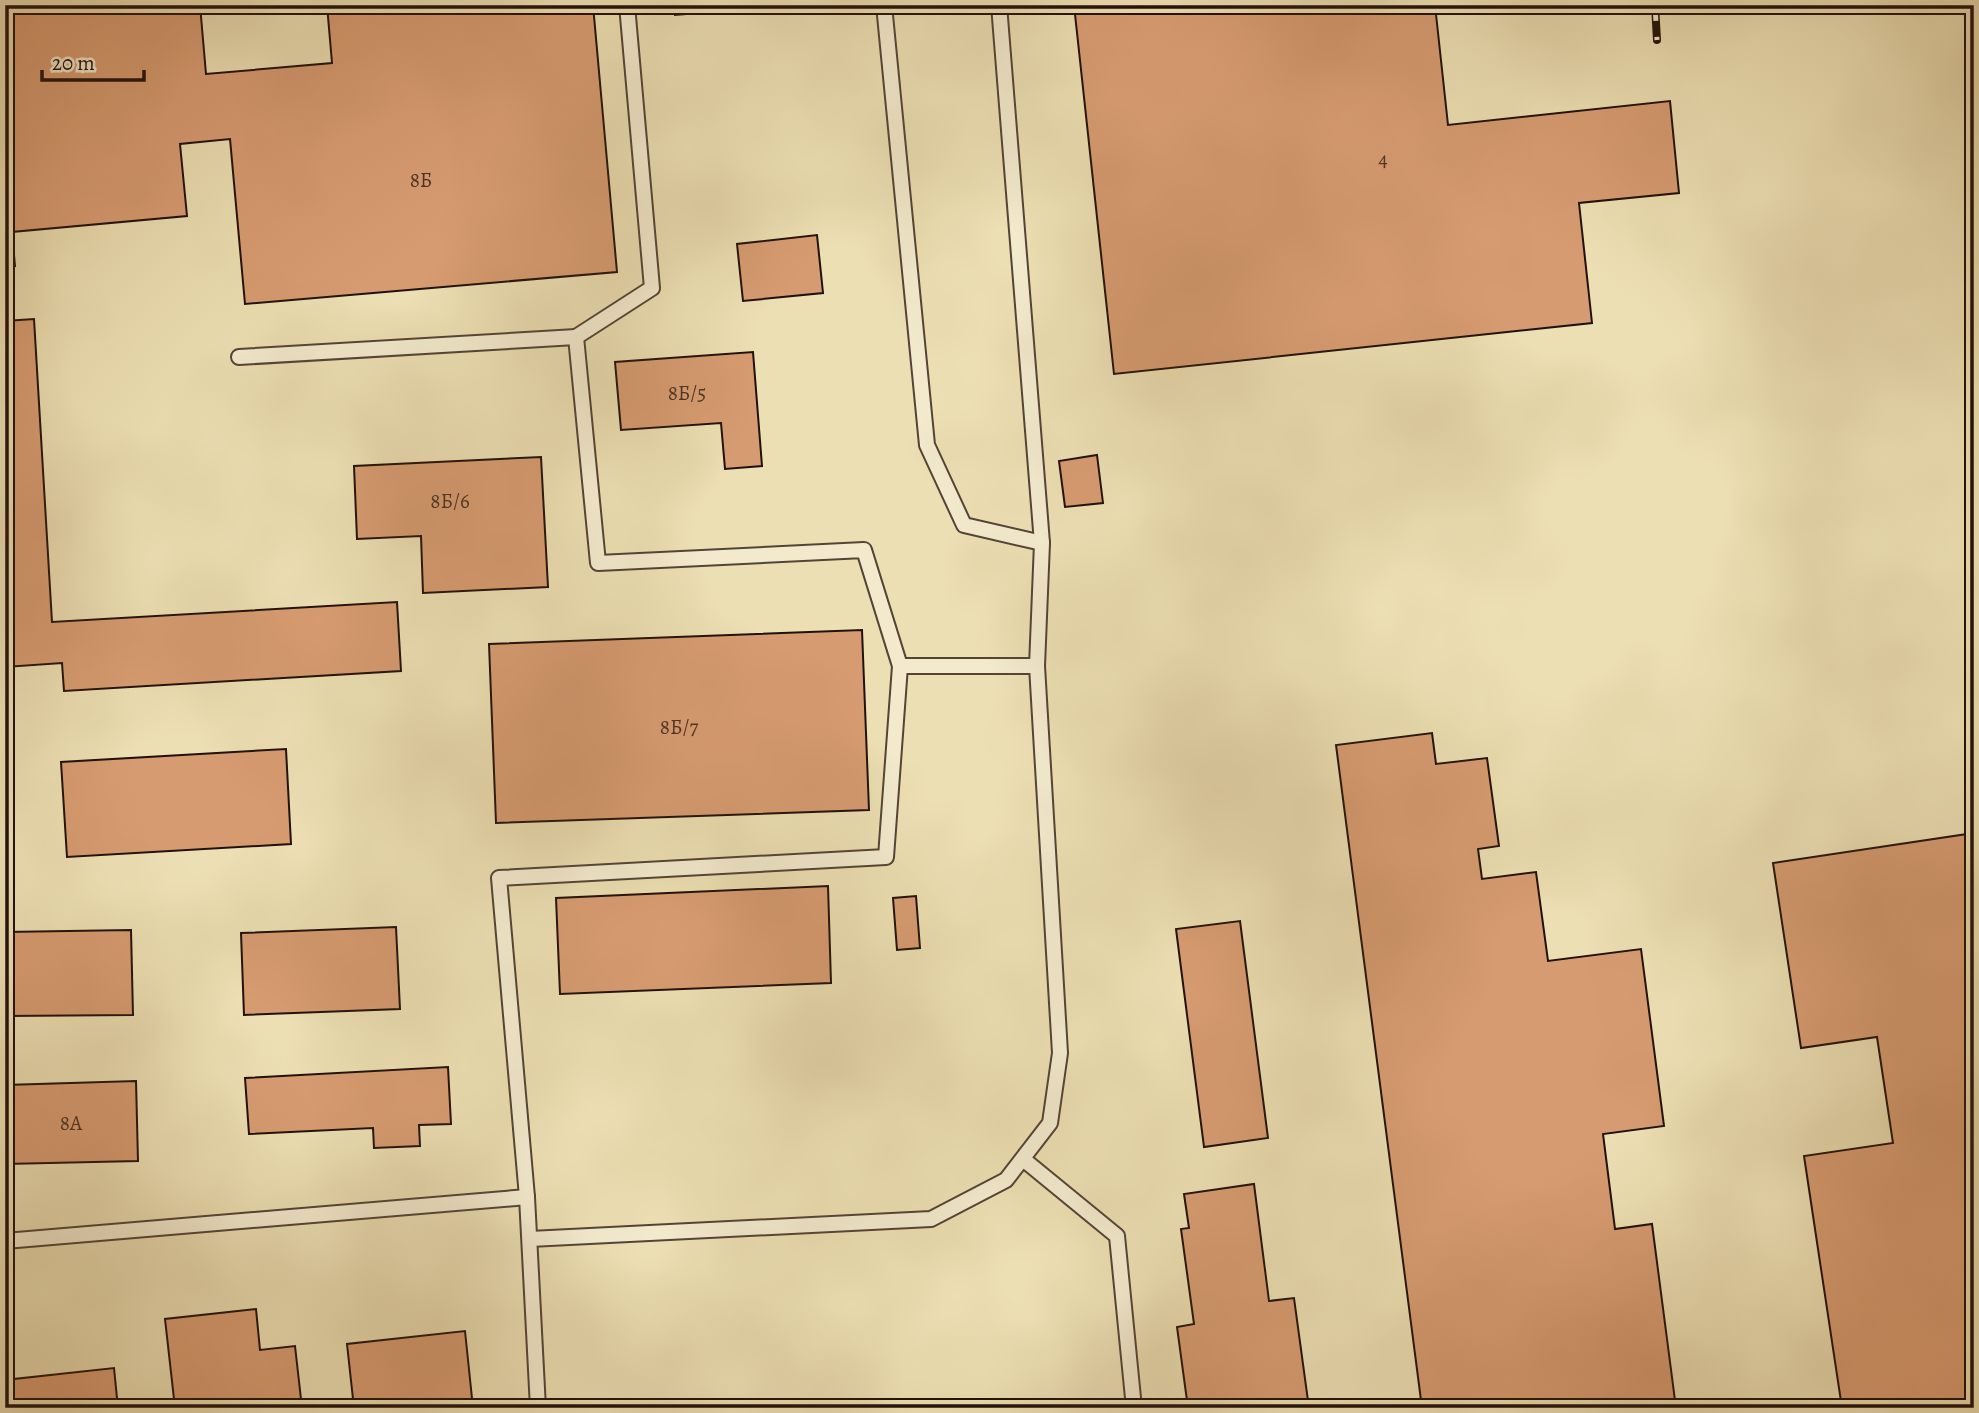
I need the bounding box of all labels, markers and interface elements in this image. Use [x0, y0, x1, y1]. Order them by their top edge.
scale bar [42, 38, 144, 82]
text: 20 m [52, 49, 95, 77]
house number: 4 [1378, 145, 1388, 173]
house number: 8Б [410, 166, 432, 194]
house number: 8Б/5 [668, 379, 706, 407]
house number: 8Б/6 [430, 487, 470, 515]
house number: 8Б/7 [660, 713, 698, 741]
house number: 8А [60, 1109, 83, 1137]

